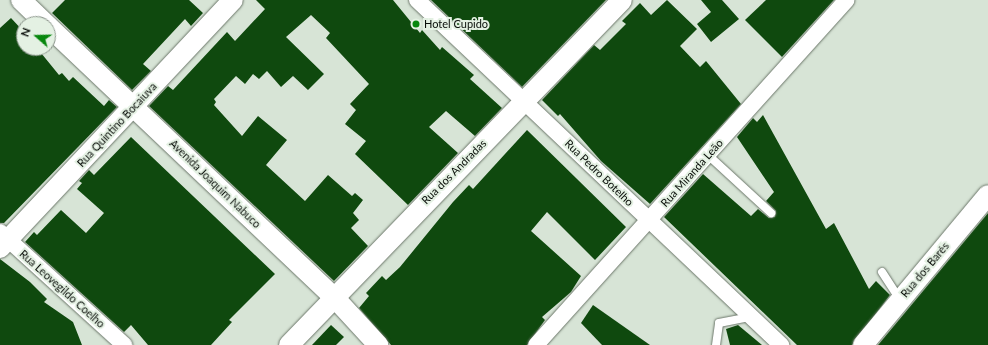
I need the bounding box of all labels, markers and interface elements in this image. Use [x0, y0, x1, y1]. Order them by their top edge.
north arrow [16, 16, 56, 56]
place label: Hotel Cupido [424, 17, 488, 31]
marker: Hotel Cupido [411, 19, 421, 29]
text: N [18, 26, 33, 38]
street label: Rua Quintino Bocaiuva [75, 80, 159, 170]
street label: Rua Miranda Leão [658, 136, 726, 210]
street label: Avenida Joaquim Nabuco [167, 137, 263, 231]
street label: Rua dos Andradas [419, 137, 489, 207]
street label: Rua Pedro Botelho [562, 137, 636, 209]
street label: Rua dos Barés [898, 240, 952, 300]
street label: Rua Leovegildo Coelho [17, 247, 107, 331]

